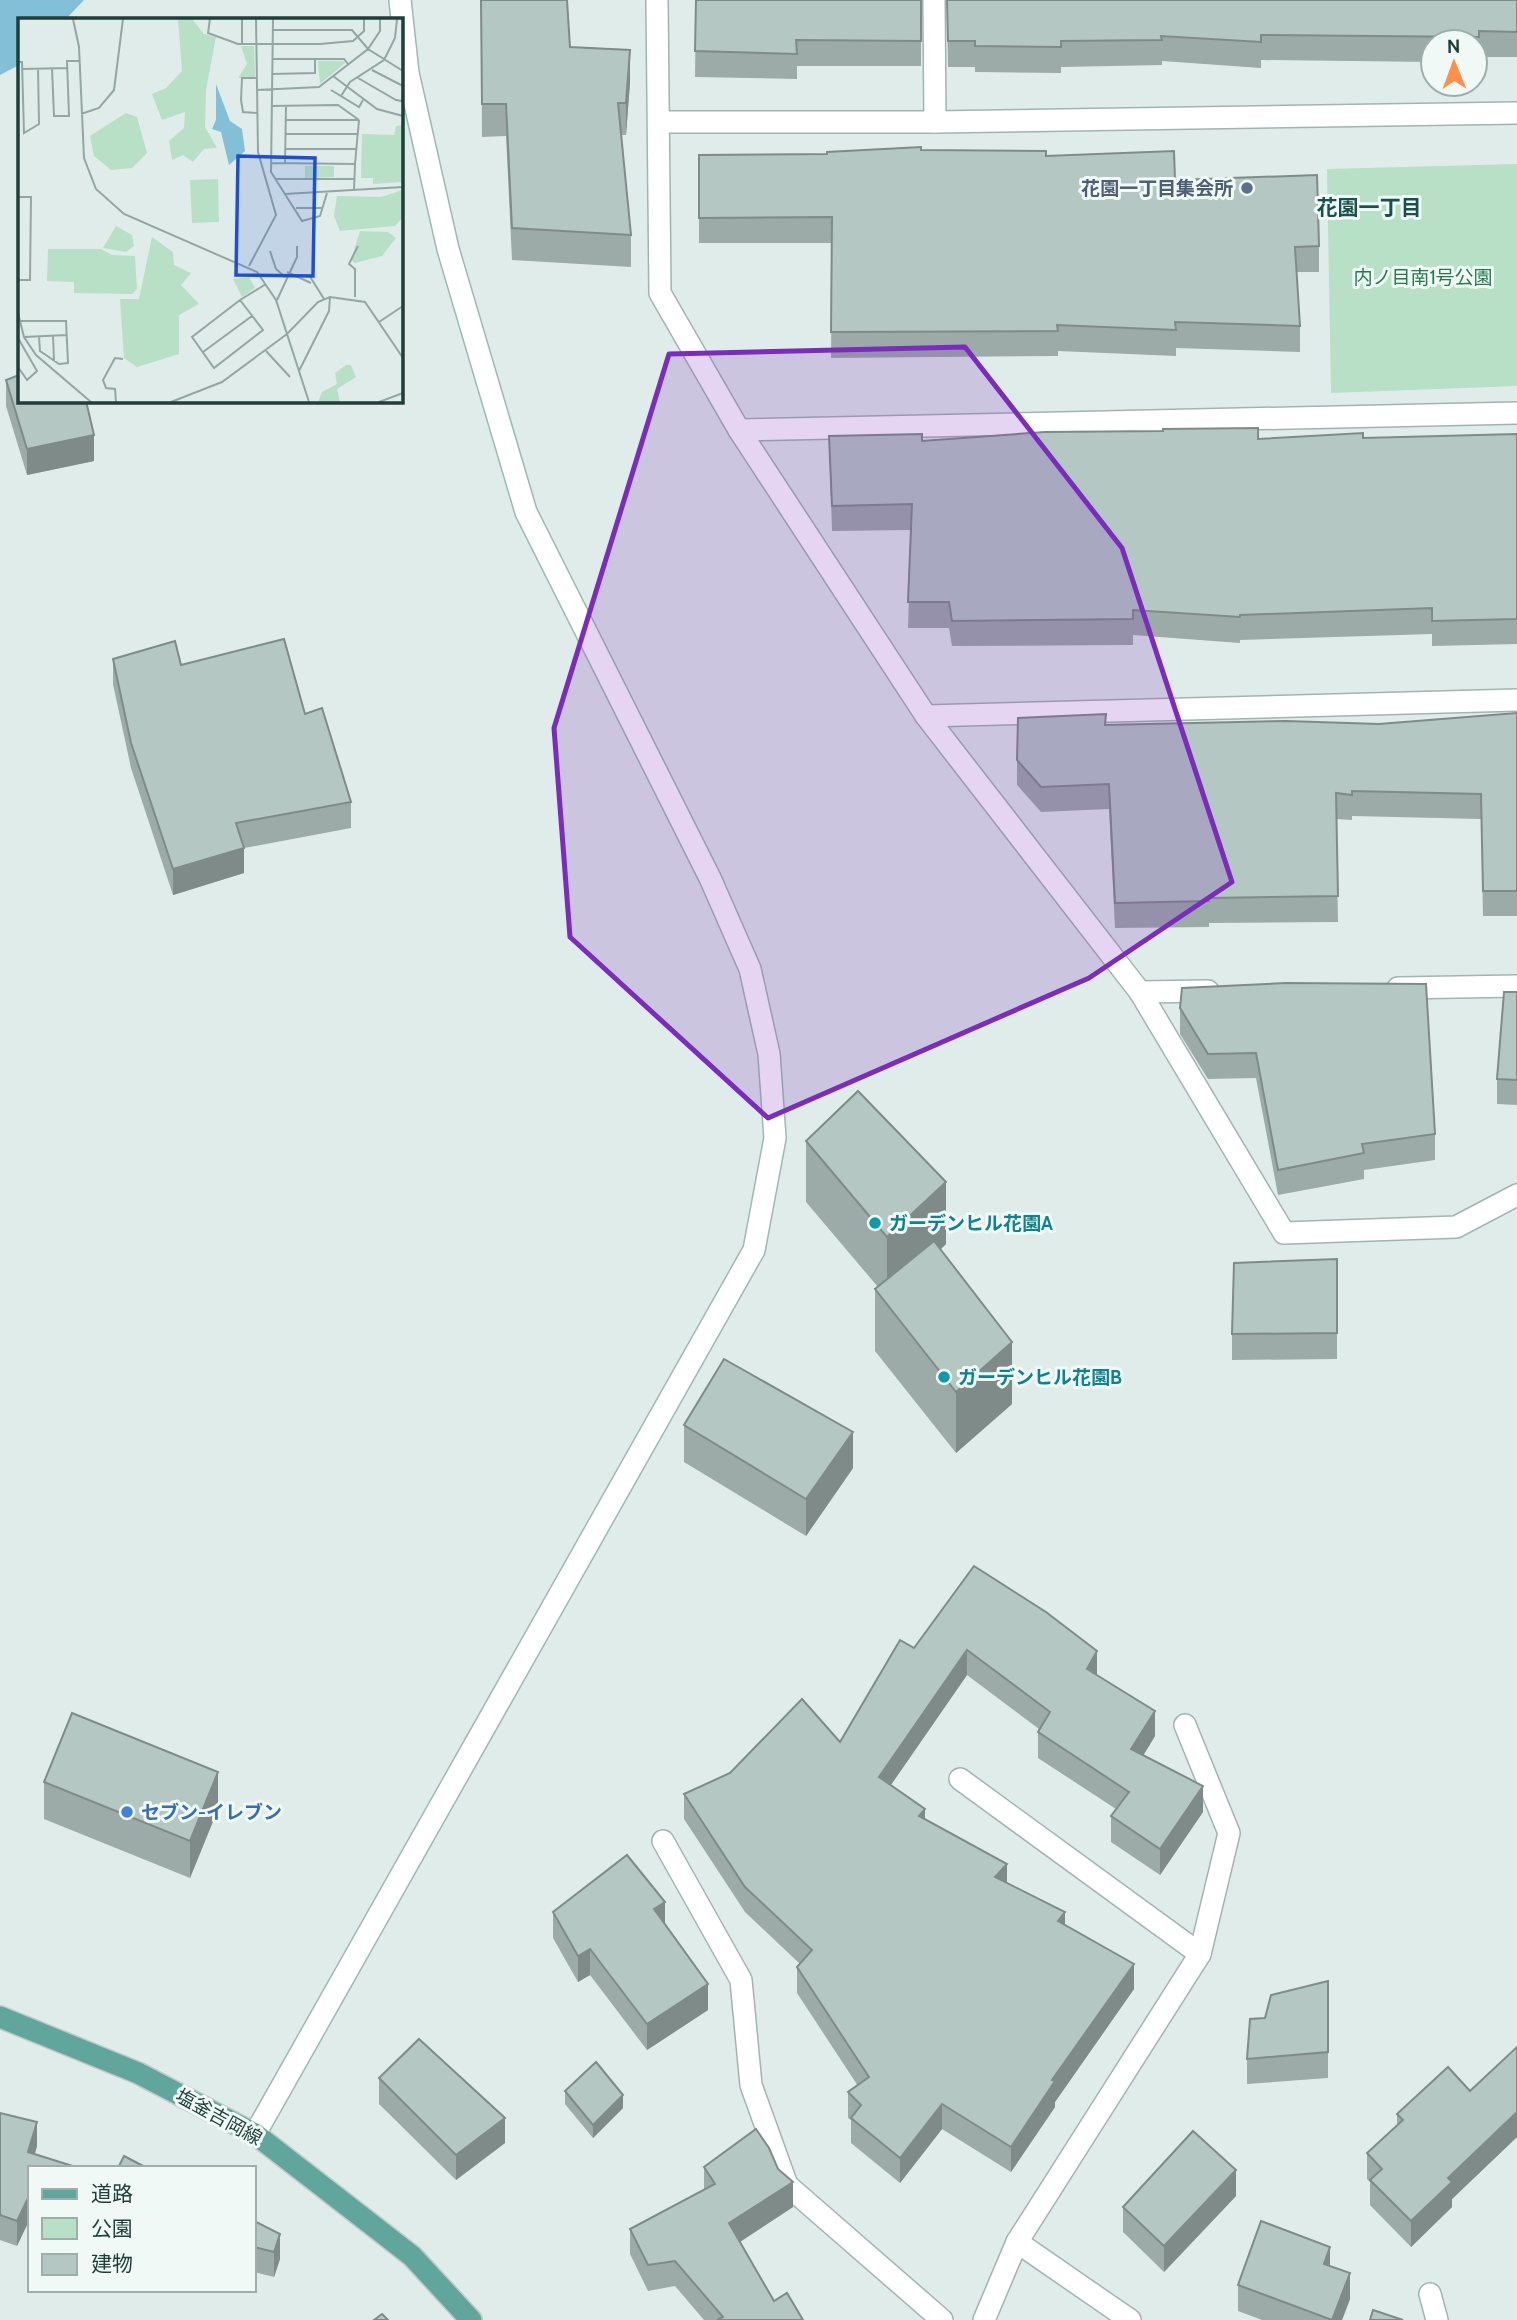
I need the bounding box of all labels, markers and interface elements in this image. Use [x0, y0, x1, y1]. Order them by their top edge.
inset map [18, 18, 402, 402]
north arrow [1419, 28, 1489, 98]
text: N [1447, 35, 1461, 58]
place label: 花園一丁目集会所 [1081, 177, 1233, 200]
marker: 花園一丁目集会所 [1239, 180, 1255, 196]
district label: 花園一丁目 [1317, 195, 1422, 220]
park label: 内ノ目南1号公園 [1353, 266, 1493, 289]
place label: ガーデンヒル花園A [889, 1212, 1053, 1235]
marker: ガーデンヒル花園A [867, 1215, 883, 1231]
place label: ガーデンヒル花園B [958, 1366, 1122, 1389]
marker: ガーデンヒル花園B [936, 1369, 952, 1385]
place label: セブン-イレブン [141, 1801, 282, 1824]
marker: セブン-イレブン [119, 1804, 135, 1820]
street label: 塩釜吉岡線 [172, 2084, 266, 2150]
legend [28, 2166, 256, 2292]
text: 道路 [91, 2181, 133, 2206]
text: 公園 [91, 2216, 133, 2241]
text: 建物 [91, 2251, 133, 2276]

